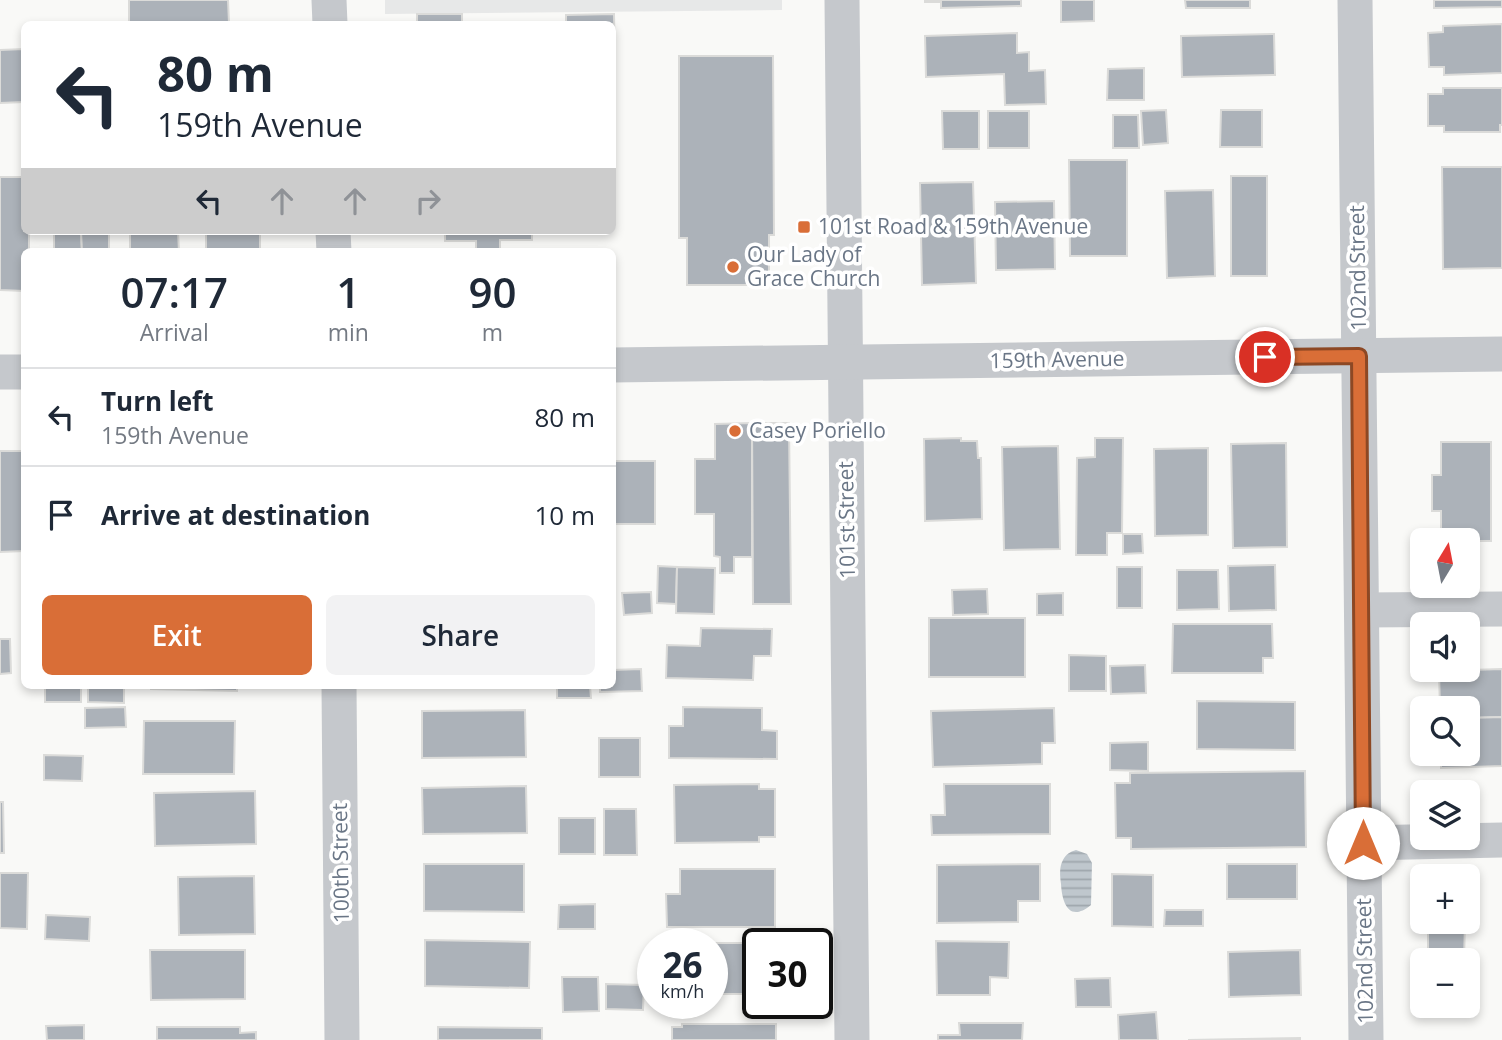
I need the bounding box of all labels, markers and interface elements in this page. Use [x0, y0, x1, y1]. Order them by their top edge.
text: 80 m [157, 40, 274, 106]
icon: left [42, 49, 133, 140]
text: 159th Avenue [157, 103, 363, 146]
icon: left [190, 182, 228, 220]
icon: ahead [263, 182, 301, 220]
icon: ahead [336, 182, 374, 220]
icon: right [409, 182, 447, 220]
street label: 102nd Street [1342, 205, 1372, 331]
place label: 101st Road & 159th Avenue [818, 212, 1088, 240]
marker: 101st Road & 159th Avenue [796, 219, 812, 235]
place label: Our Lady of Grace Church [747, 240, 880, 292]
marker: Our Lady of Grace Church [725, 259, 741, 275]
text: 07:17 [121, 263, 228, 320]
text: 1 [336, 263, 360, 320]
text: 90 [468, 263, 516, 320]
text: Arrival [140, 316, 209, 348]
text: min [328, 316, 369, 348]
text: m [482, 316, 503, 348]
pin [1235, 327, 1295, 387]
icon: arrive [1246, 338, 1284, 376]
street label: 159th Avenue [989, 344, 1125, 374]
text: Turn left [101, 383, 213, 419]
icon: left [42, 398, 80, 436]
text: 80 m [534, 399, 595, 435]
place label: Casey Poriello [749, 416, 886, 444]
text: 159th Avenue [101, 419, 249, 451]
marker: Casey Poriello [727, 423, 743, 439]
street label: 101st Street [831, 461, 861, 579]
icon: arrive [42, 496, 80, 534]
text: Arrive at destination [101, 497, 370, 533]
text: 10 m [534, 497, 595, 533]
north arrow [1410, 528, 1480, 598]
map controls [1410, 528, 1480, 1018]
button: Exit [42, 595, 312, 675]
button: Share [326, 595, 595, 675]
button: sound [1410, 612, 1480, 682]
button: search [1410, 696, 1480, 766]
button: layers [1410, 780, 1480, 850]
street label: 100th Street [325, 803, 355, 924]
position arrow [1326, 806, 1400, 880]
button: + [1410, 864, 1480, 934]
street label: 102nd Street [1349, 898, 1379, 1024]
speed limit sign: 30 [742, 928, 833, 1019]
text: 26 [662, 941, 703, 988]
button: − [1410, 948, 1480, 1018]
text: km/h [661, 979, 704, 1003]

